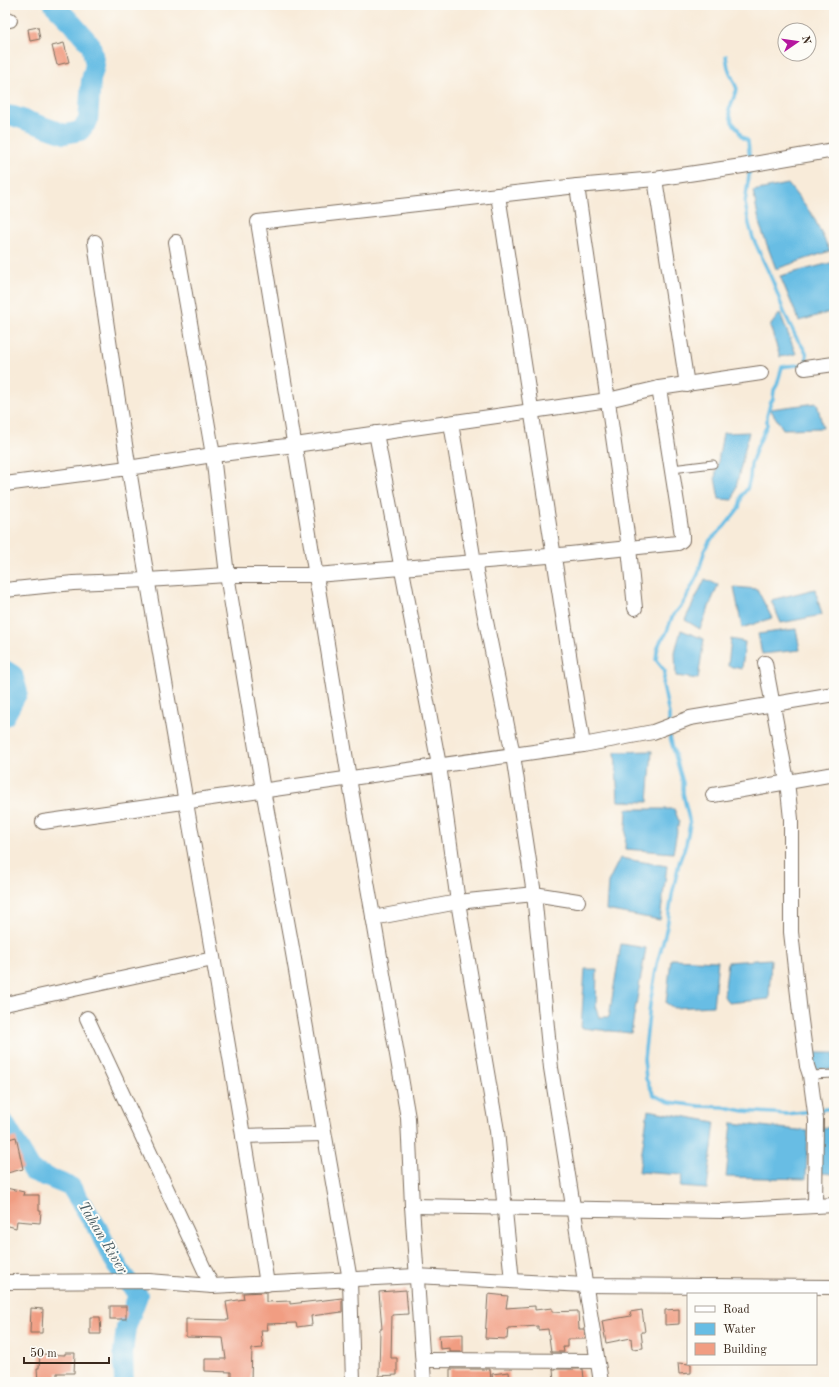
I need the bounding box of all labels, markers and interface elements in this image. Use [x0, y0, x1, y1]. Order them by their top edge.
north arrow [777, 22, 817, 62]
text: N [799, 35, 812, 46]
water label: Tahan River [75, 1199, 130, 1277]
legend [687, 1293, 817, 1365]
text: Road [723, 1304, 750, 1316]
text: Water [723, 1324, 756, 1336]
scale bar [24, 1339, 109, 1365]
text: Building [723, 1344, 767, 1356]
text: 50 m [30, 1347, 57, 1360]

